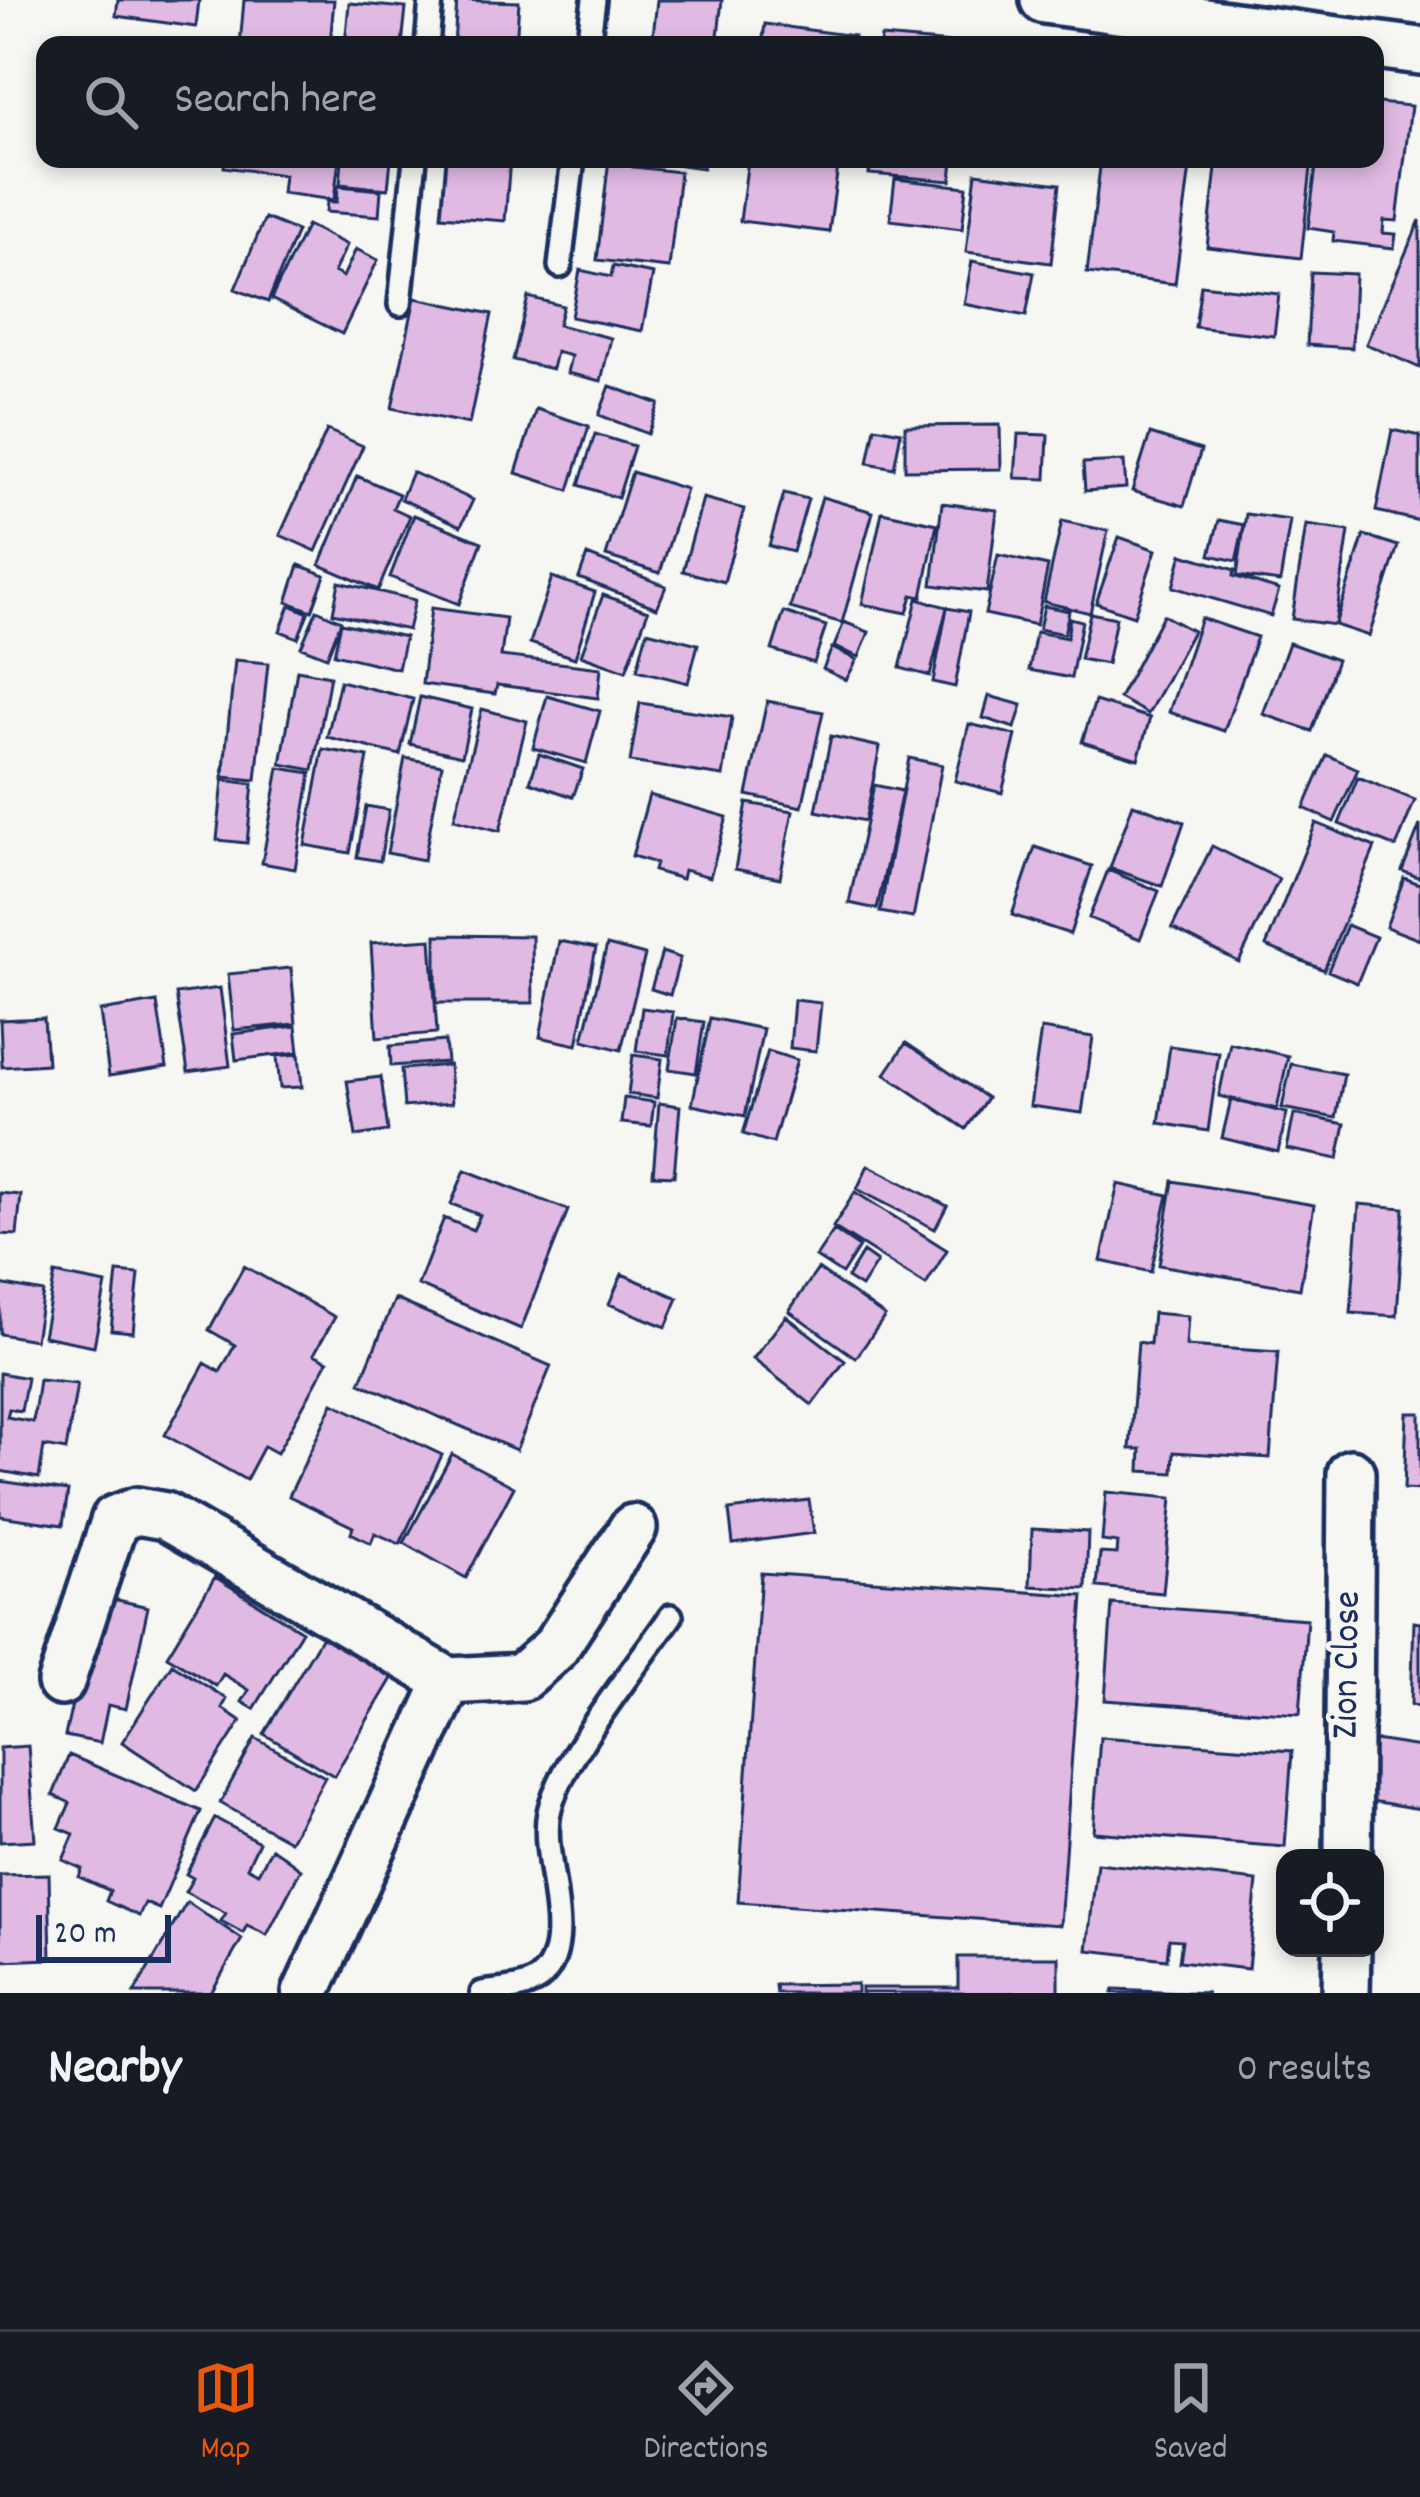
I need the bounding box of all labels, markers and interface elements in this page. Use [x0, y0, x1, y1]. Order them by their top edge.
search box [36, 36, 1384, 168]
icon: search [78, 69, 144, 135]
text: Search here [174, 70, 377, 134]
street label: Zion Close [1320, 1590, 1378, 1740]
map controls [1276, 1849, 1384, 1957]
button: locate [1276, 1849, 1384, 1957]
scale bar [36, 1909, 171, 1962]
text: 20 m [54, 1912, 117, 1959]
text: Nearby [48, 2035, 181, 2107]
text: 0 results [1237, 2044, 1372, 2099]
tab: Map [193, 2355, 259, 2474]
tab: Directions [644, 2355, 769, 2474]
tab: Saved [1154, 2355, 1227, 2474]

